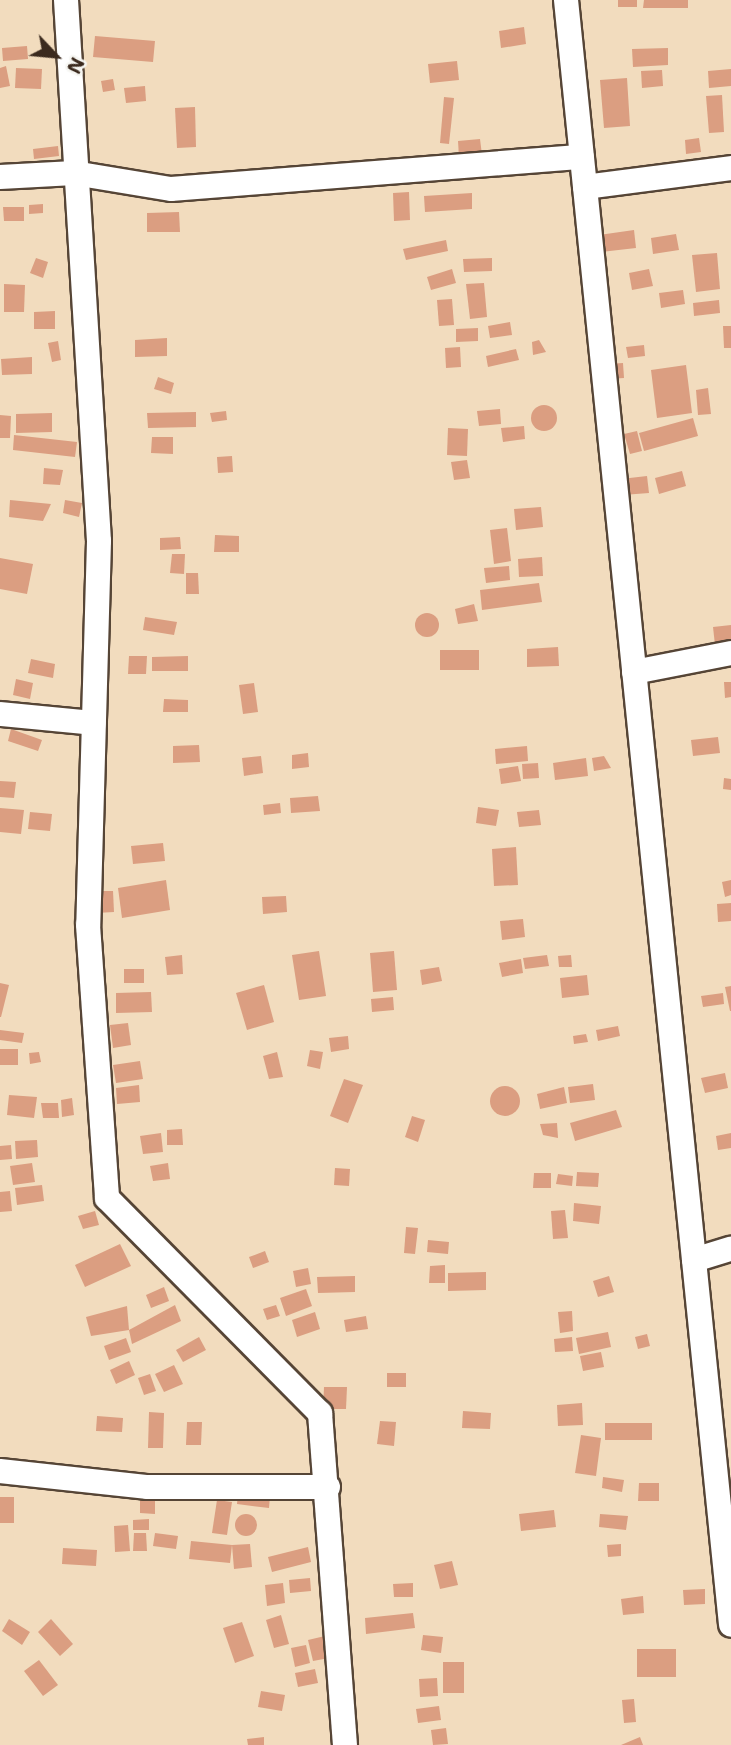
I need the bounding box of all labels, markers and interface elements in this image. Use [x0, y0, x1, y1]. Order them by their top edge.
north arrow [21, 21, 91, 91]
text: N [61, 53, 90, 78]

